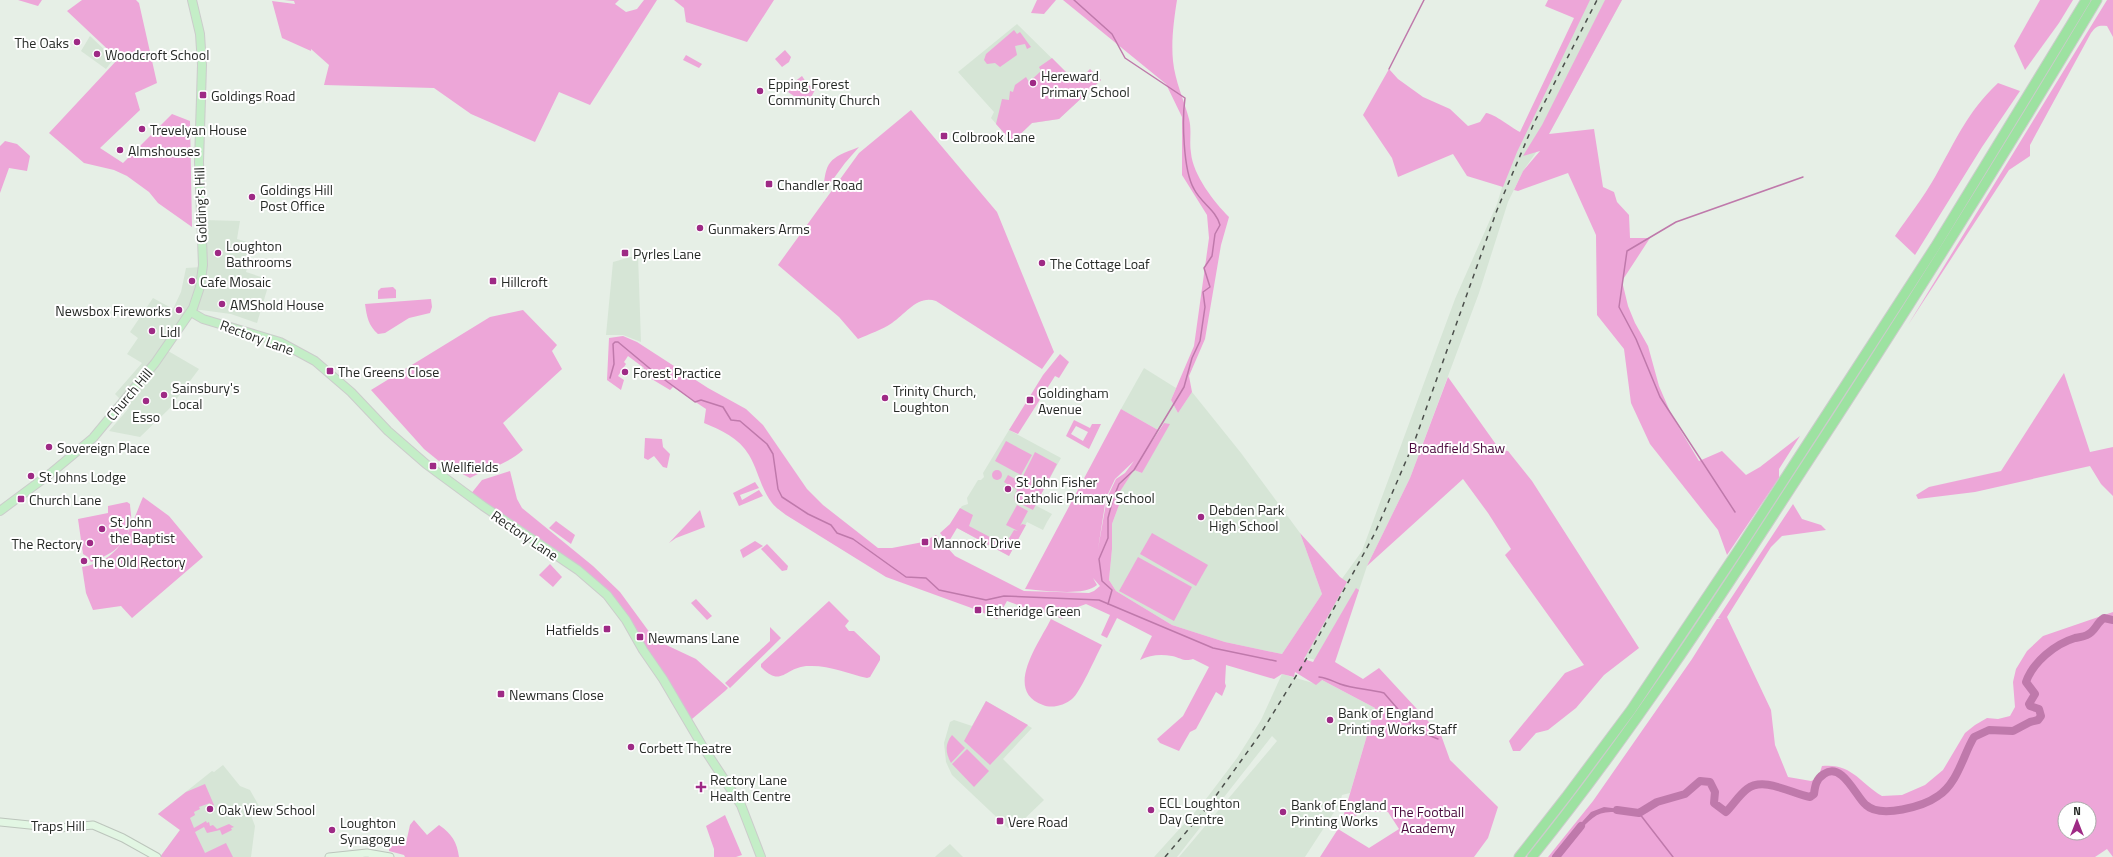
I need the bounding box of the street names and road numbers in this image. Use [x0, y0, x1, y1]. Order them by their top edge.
street label: Golding's Hill [188, 167, 212, 243]
street label: Rectory Lane [217, 314, 297, 360]
street label: Church Hill [101, 363, 157, 425]
street label: Rectory Lane [487, 505, 563, 565]
street label: Traps Hill [31, 815, 85, 836]

